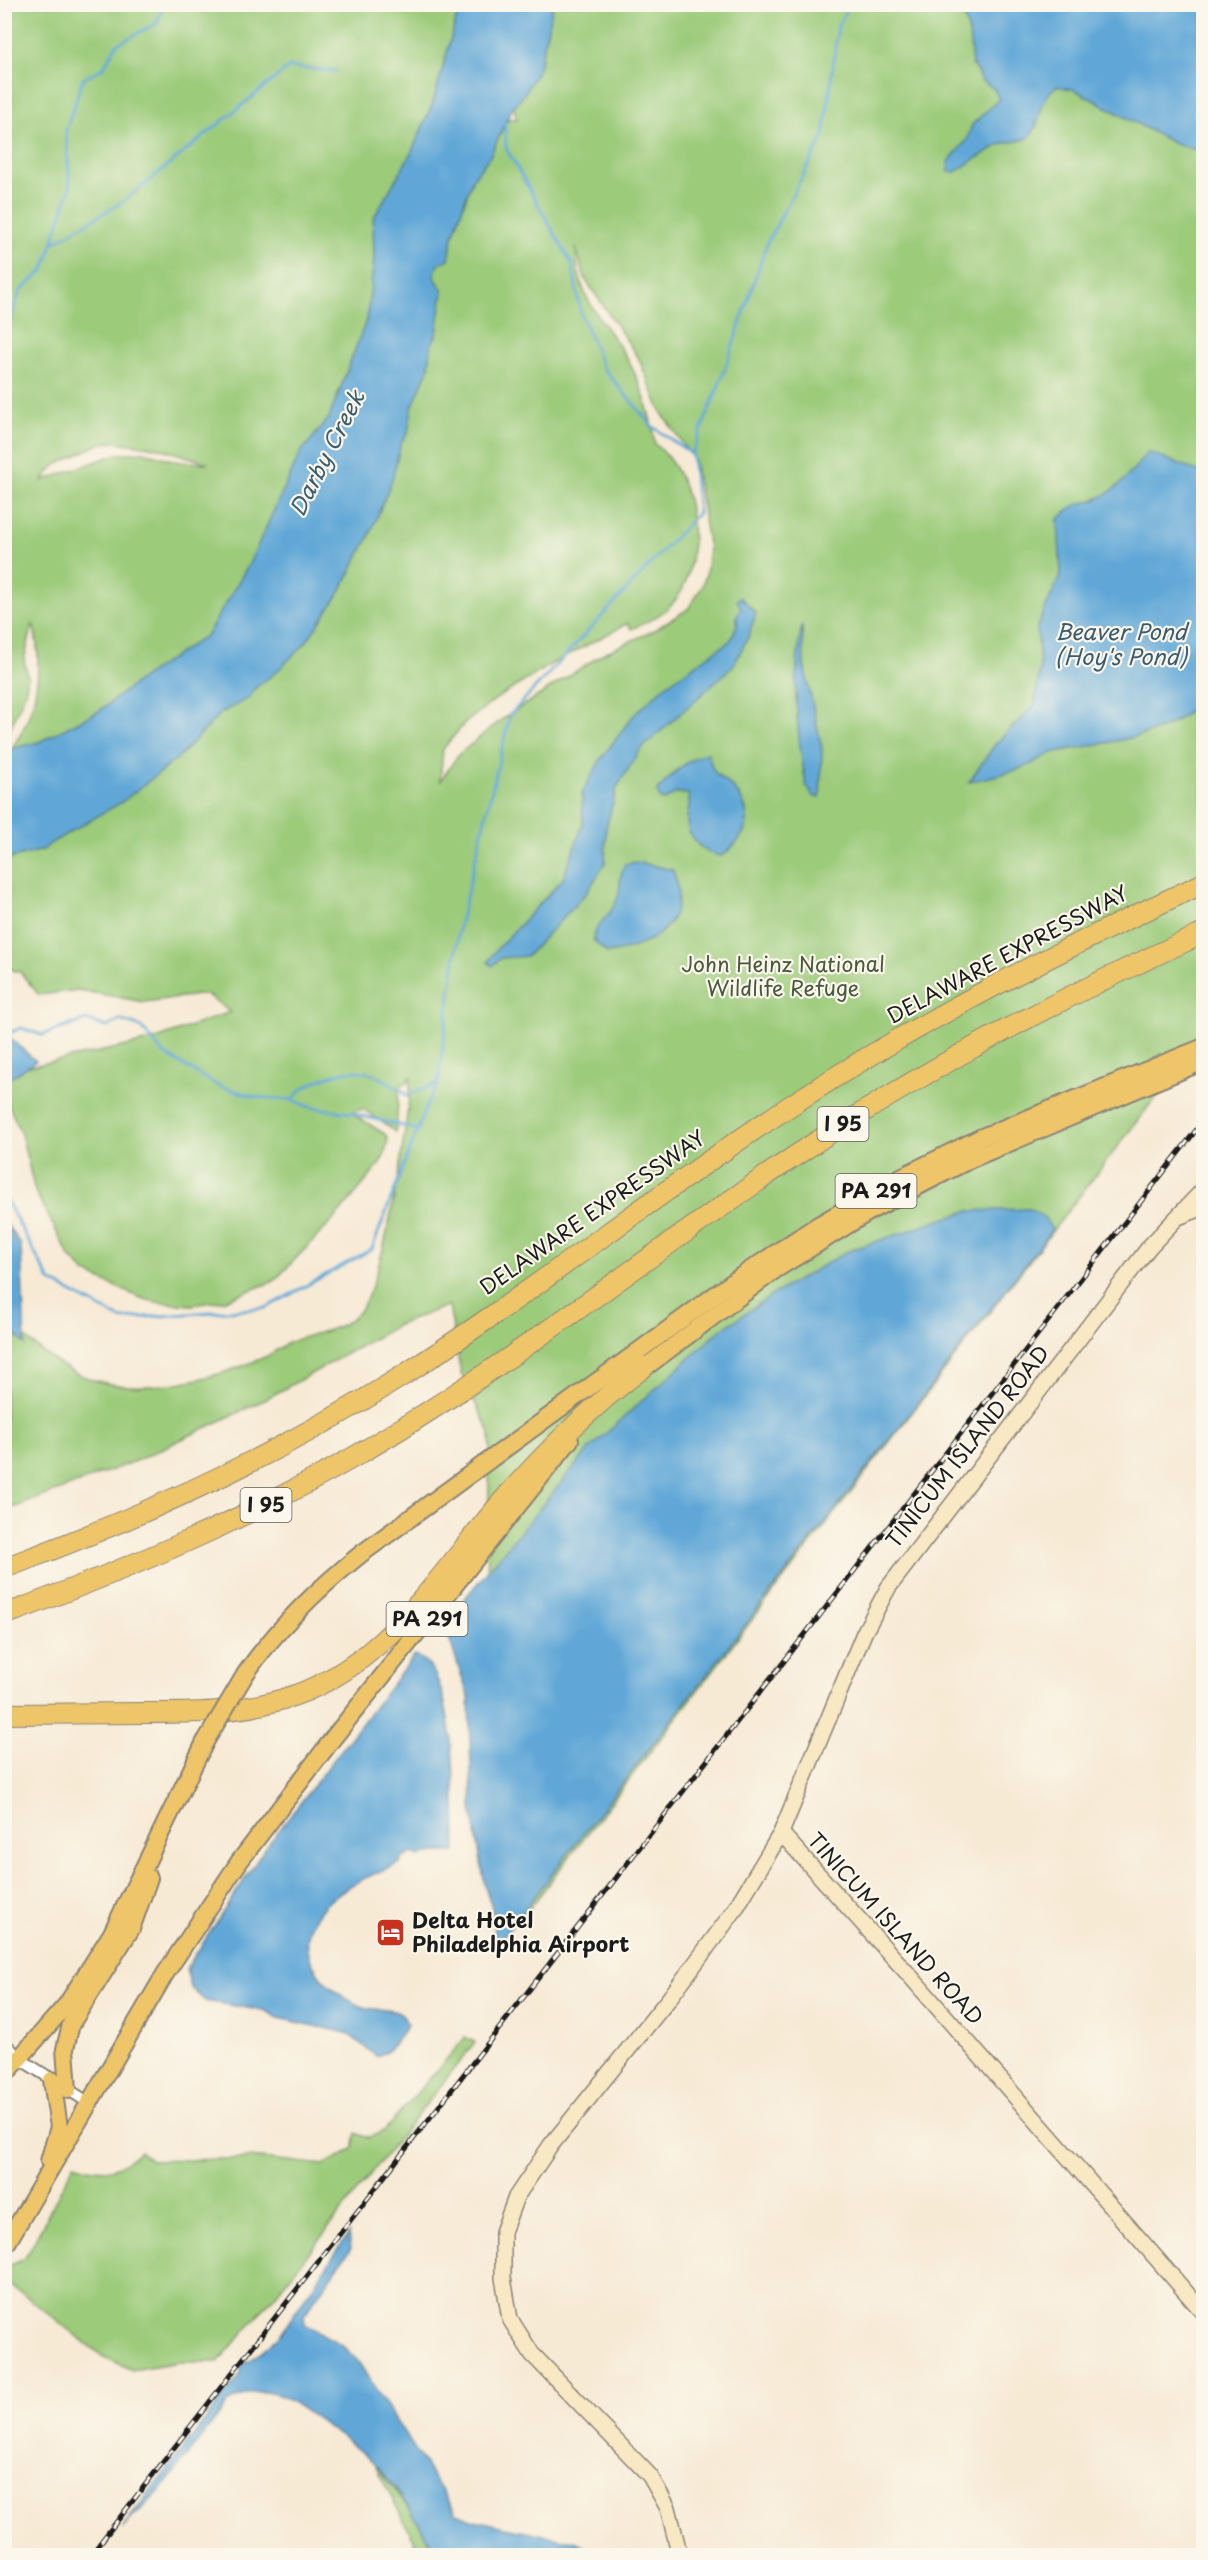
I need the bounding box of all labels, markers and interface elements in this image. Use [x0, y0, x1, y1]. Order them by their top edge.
water label: Darby Creek [280, 382, 372, 521]
water label: Beaver Pond (Hoy's Pond) [1055, 614, 1191, 672]
street label: DELAWARE EXPRESSWAY [881, 876, 1134, 1031]
park label: John Heinz National Wildlife Refuge [681, 947, 885, 1003]
road number: I 95 [818, 1107, 868, 1141]
street label: DELAWARE EXPRESSWAY [472, 1121, 712, 1302]
road number: PA 291 [836, 1174, 916, 1208]
street label: TINICUM ISLAND ROAD [877, 1338, 1056, 1554]
road number: I 95 [240, 1488, 292, 1522]
road number: PA 291 [386, 1602, 468, 1636]
street label: TINICUM ISLAND ROAD [801, 1824, 992, 2031]
place label: Delta Hotel Philadelphia Airport [412, 1903, 629, 1959]
hotel icon: Delta Hotel Philadelphia Airport [375, 1917, 407, 1949]

